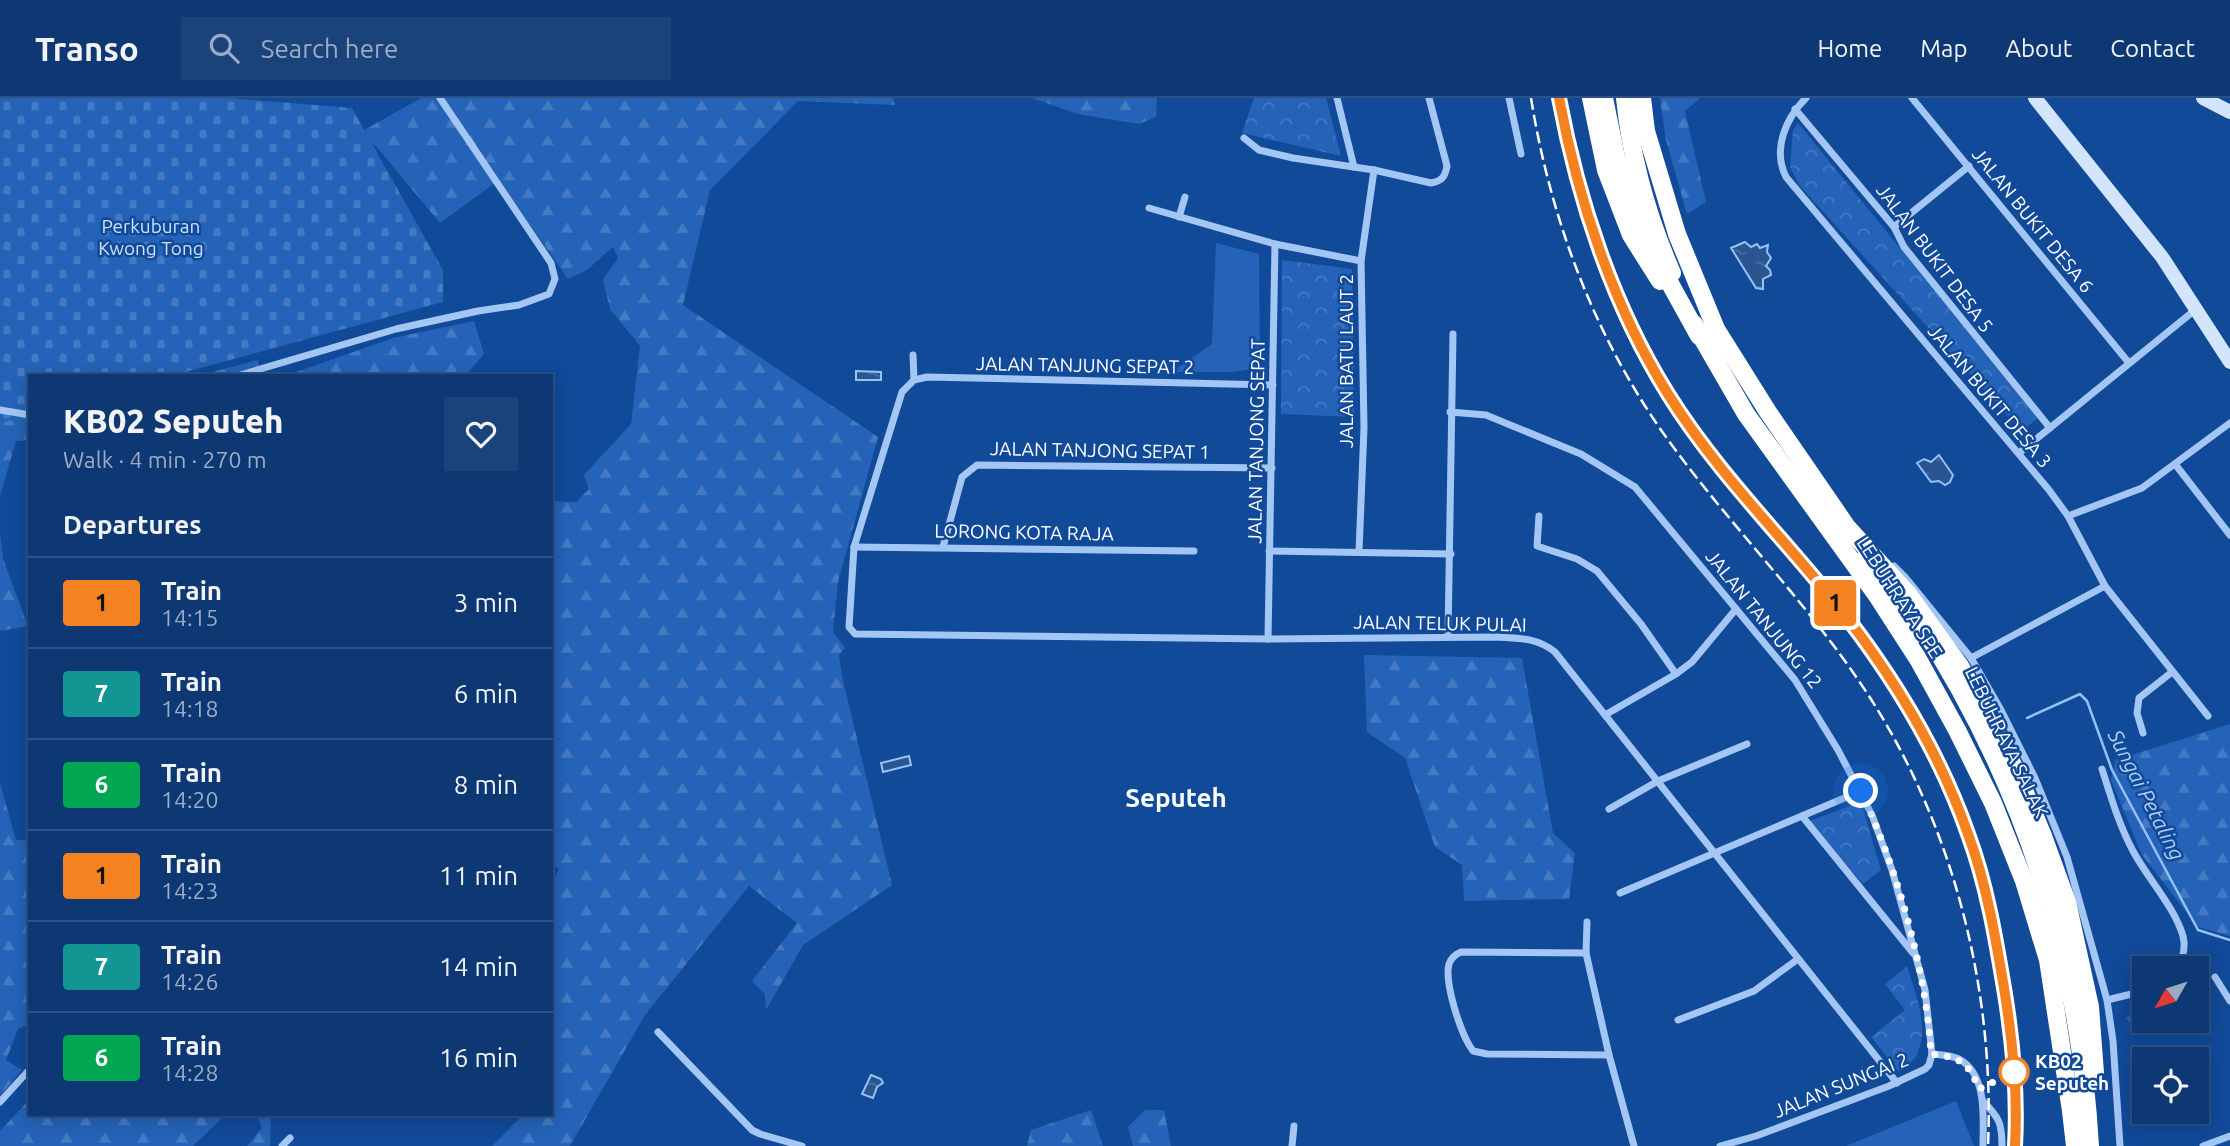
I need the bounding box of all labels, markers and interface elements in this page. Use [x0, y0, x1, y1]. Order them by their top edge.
search box [181, 17, 671, 80]
icon: search [205, 29, 243, 67]
text: Transo [35, 30, 139, 67]
text: Search here [261, 34, 398, 63]
text: Home [1817, 35, 1882, 62]
text: Map [1920, 35, 1967, 62]
text: About [2005, 35, 2072, 62]
text: Contact [2110, 35, 2195, 62]
street label: JALAN BUKIT DESA 6 [1968, 143, 2098, 297]
street label: JALAN BUKIT DESA 5 [1872, 180, 1998, 336]
park label: Perkuburan Kwong Tong [98, 215, 204, 259]
street label: JALAN BATU LAUT 2 [1335, 274, 1357, 448]
street label: JALAN BUKIT DESA 3 [1924, 320, 2056, 472]
street label: JALAN TANJONG SEPAT [1243, 338, 1269, 544]
street label: JALAN TANJUNG SEPAT 2 [976, 352, 1194, 378]
button: heart [444, 397, 518, 471]
text: KB02 Seputeh [63, 402, 283, 439]
street label: JALAN TANJONG SEPAT 1 [990, 437, 1210, 463]
text: Walk · 4 min · 270 m [63, 447, 267, 472]
text: Departures [63, 510, 201, 539]
street label: LORONG KOTA RAJA [934, 519, 1115, 545]
street label: LEBUHRAYA SPE [1853, 532, 1947, 662]
street label: JALAN TANJUNG 12 [1701, 545, 1827, 693]
text: Train [161, 576, 222, 605]
line badge: 1 [1812, 580, 1858, 626]
text: 3 min [454, 588, 518, 617]
text: 1 [95, 589, 108, 616]
text: 1 [1828, 589, 1842, 616]
text: 14:15 [161, 605, 219, 630]
street label: JALAN TELUK PULAI [1353, 610, 1527, 636]
street label: LEBUHRAYA SALAK [1961, 663, 2053, 821]
text: Train [161, 667, 222, 696]
text: 6 min [454, 679, 518, 708]
text: 7 [95, 680, 108, 707]
text: 14:18 [161, 696, 219, 721]
water label: Sungai Petaling [2103, 724, 2190, 864]
text: Train [161, 758, 222, 787]
text: 8 min [454, 770, 518, 799]
text: 6 [95, 771, 108, 798]
your location [1843, 773, 1878, 808]
district label: Seputeh [1125, 783, 1227, 812]
text: 14:20 [161, 787, 219, 812]
text: Train [161, 849, 222, 878]
text: 11 min [439, 861, 518, 890]
text: 1 [95, 862, 108, 889]
text: 14:23 [161, 878, 219, 903]
text: Train [161, 940, 222, 969]
text: 14 min [439, 952, 518, 981]
text: 7 [95, 953, 108, 980]
north arrow [2132, 956, 2208, 1032]
map controls [2132, 956, 2209, 1124]
text: 14:26 [161, 969, 219, 994]
text: Train [161, 1031, 222, 1060]
text: 16 min [439, 1043, 518, 1072]
text: 6 [95, 1044, 108, 1071]
button: locate [2132, 1047, 2209, 1124]
street label: JALAN SUNGAI 2 [1770, 1048, 1912, 1122]
place label: KB02 Seputeh [2035, 1050, 2109, 1094]
marker: KB02 Seputeh [1999, 1057, 2029, 1087]
text: 14:28 [161, 1060, 219, 1085]

